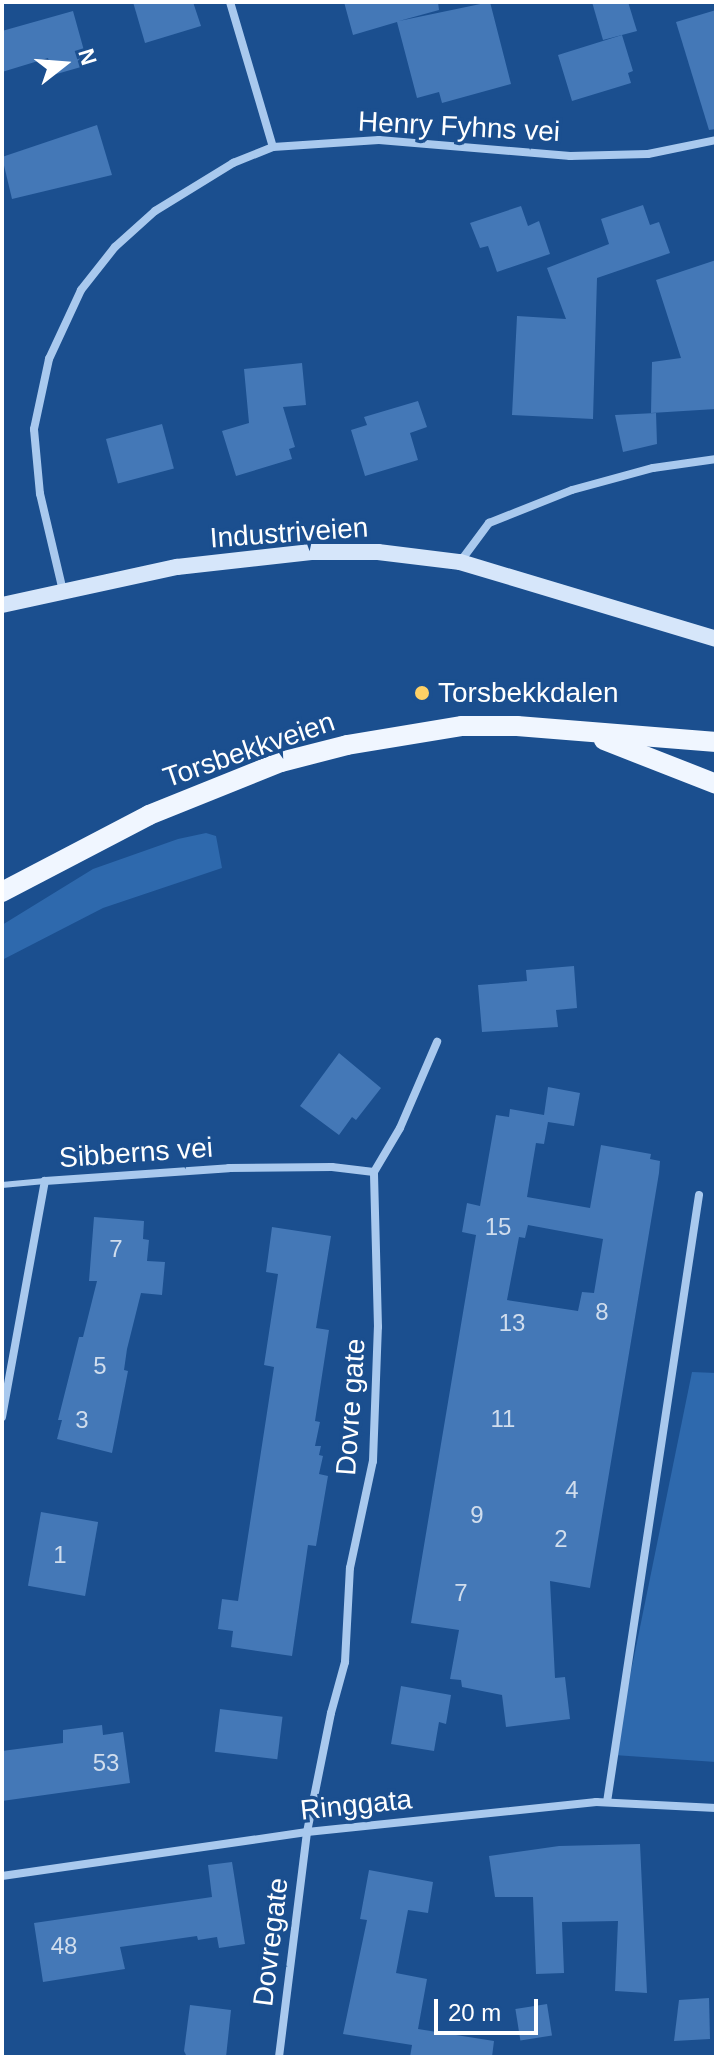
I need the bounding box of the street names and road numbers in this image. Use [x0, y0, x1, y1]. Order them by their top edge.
street label: Henry Fyhns vei [357, 105, 561, 149]
street label: Industriveien [209, 511, 369, 555]
street label: Torsbekkveien [159, 705, 339, 795]
street label: Sibberns vei [58, 1131, 214, 1175]
street label: Dovre gate [329, 1338, 373, 1476]
street label: Ringgata [299, 1782, 413, 1828]
street label: Dovregate [246, 1876, 296, 2008]

